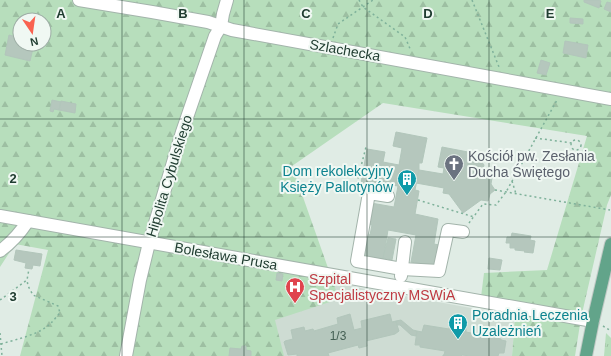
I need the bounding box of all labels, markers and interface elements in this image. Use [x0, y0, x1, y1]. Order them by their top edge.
text: A [56, 6, 66, 21]
text: B [178, 6, 188, 21]
text: C [301, 6, 311, 21]
text: D [423, 6, 433, 21]
text: E [546, 6, 555, 21]
north arrow [12, 12, 52, 52]
text: N [29, 35, 39, 48]
street label: Szlachecka [308, 36, 382, 64]
street label: Hipolita Cybulskiego [143, 113, 195, 239]
place label: Kościół pw. Zesłania Ducha Świętego [468, 148, 595, 180]
church icon: Kościół pw. Zesłania Ducha Świętego [443, 153, 465, 181]
place label: Dom rekolekcyjny Księży Pallotynów [280, 163, 394, 195]
building icon: Dom rekolekcyjny Księży Pallotynów [396, 168, 418, 196]
text: 2 [9, 171, 17, 186]
street label: Bolesława Prusa [173, 239, 279, 273]
place label: Szpital Specjalistyczny MSWiA [309, 271, 456, 303]
hospital icon: Szpital Specjalistyczny MSWiA [284, 276, 306, 304]
text: 3 [9, 289, 17, 304]
place label: Poradnia Leczenia Uzależnień [472, 307, 588, 339]
building icon: Poradnia Leczenia Uzależnień [447, 312, 469, 340]
house number: 1/3 [330, 329, 347, 343]

